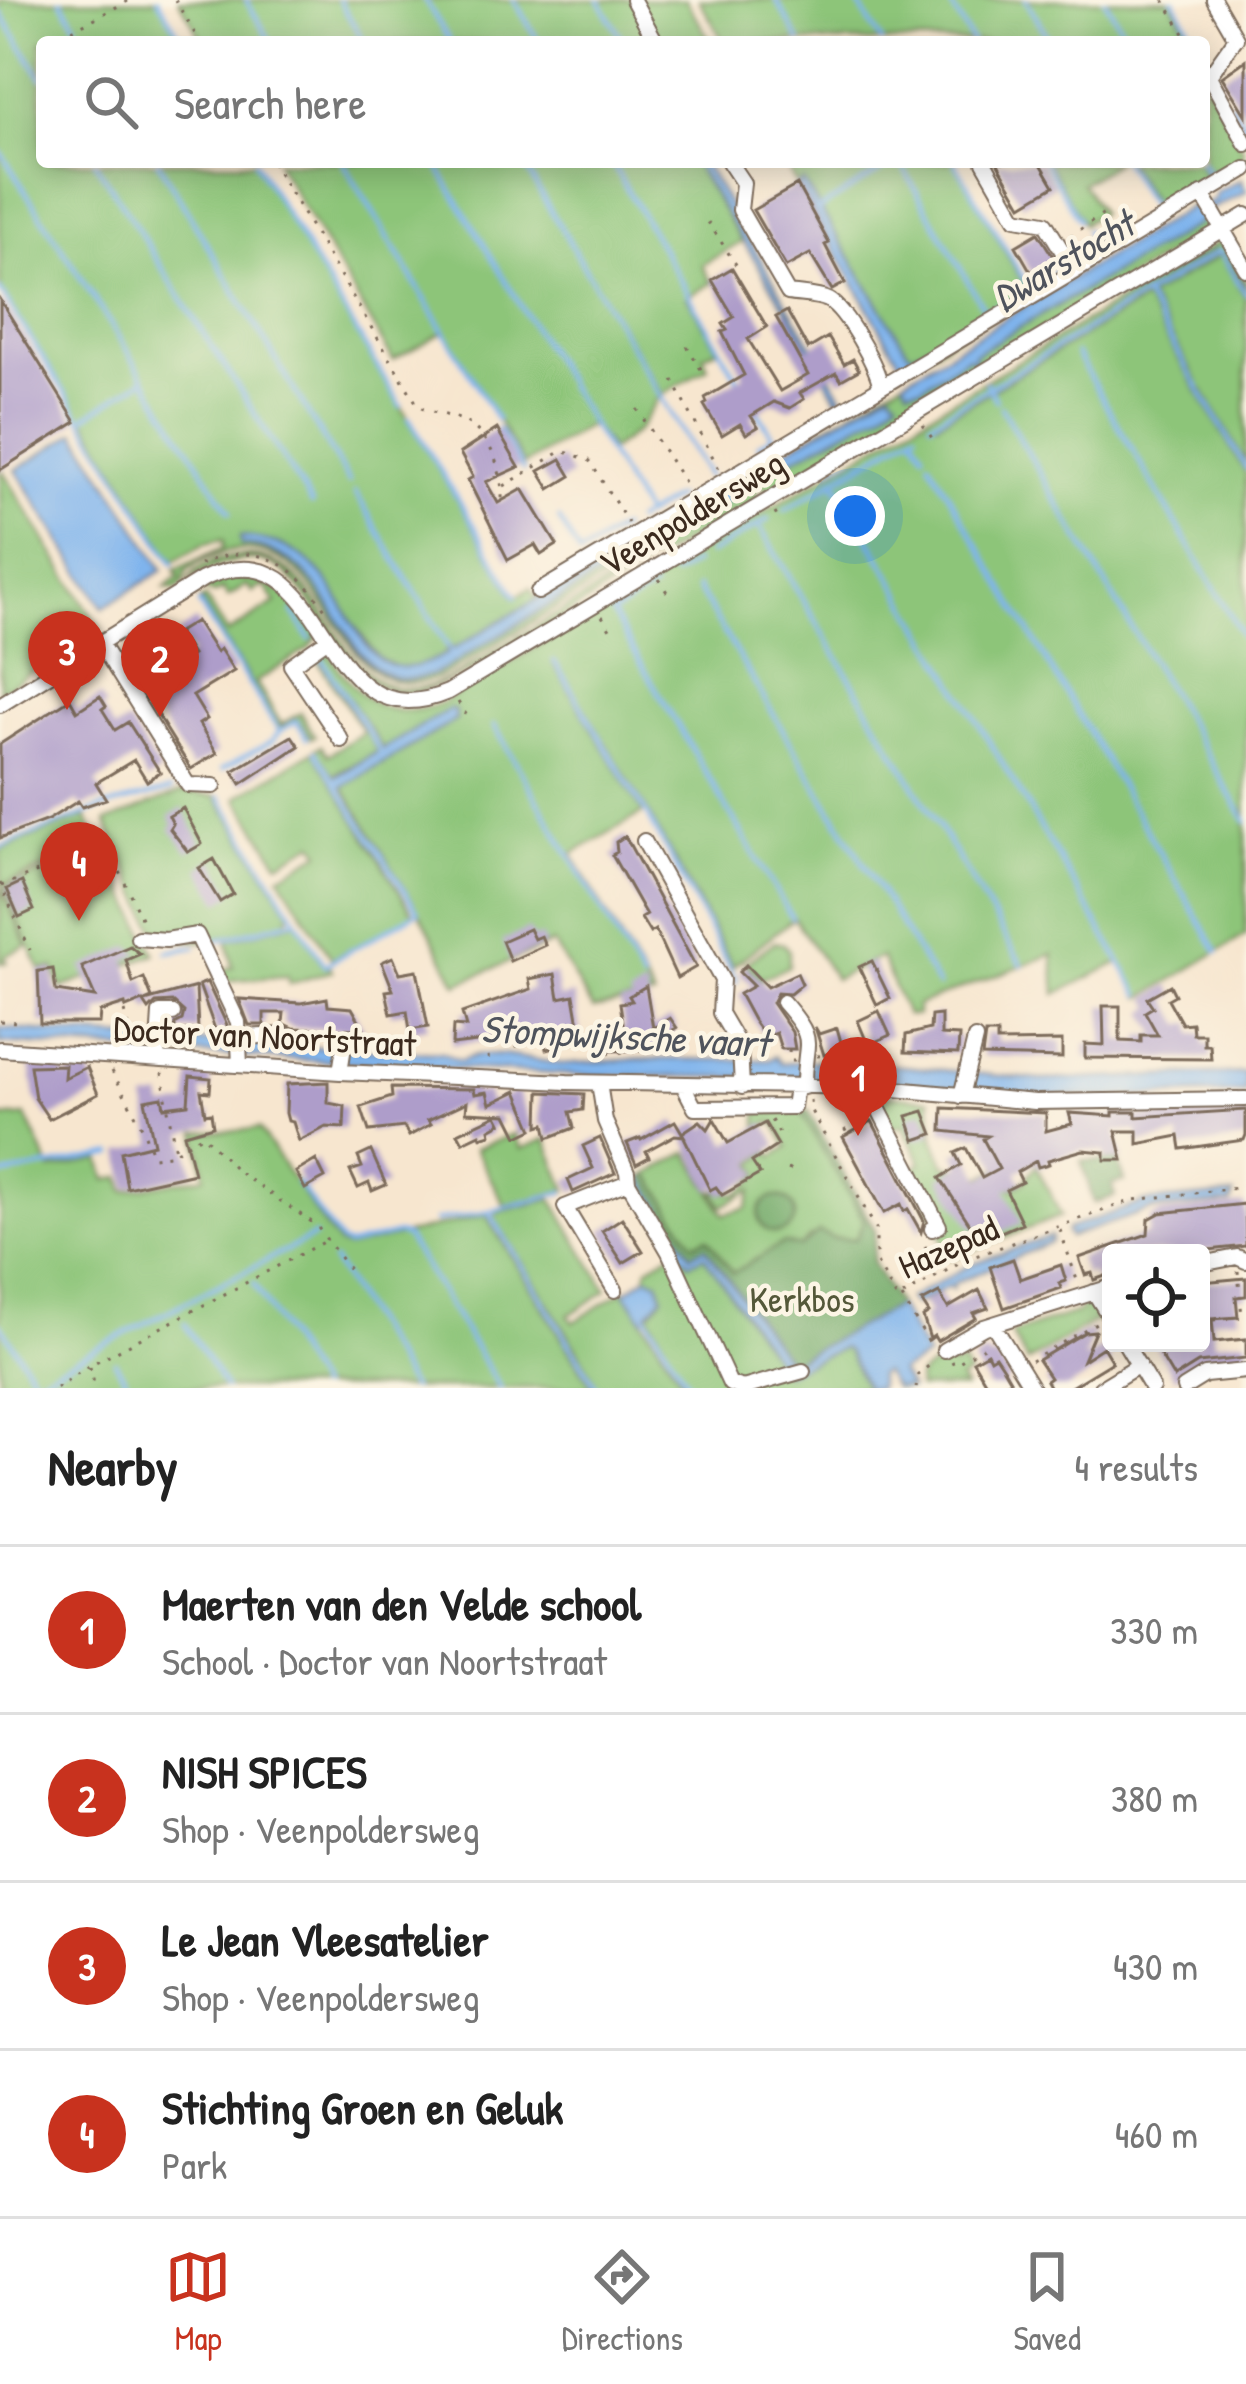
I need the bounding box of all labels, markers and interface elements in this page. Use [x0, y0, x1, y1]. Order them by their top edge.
search box [36, 36, 1210, 168]
icon: search [78, 69, 144, 135]
text: Search here [174, 72, 366, 133]
water label: Dwarstocht [983, 194, 1148, 323]
street label: Veenpoldersweg [589, 437, 793, 587]
your location [825, 486, 885, 546]
pin: 3 [28, 611, 106, 710]
pin: 2 [121, 618, 199, 717]
pin: 4 [40, 822, 118, 921]
water label: Stompwijksche vaart [480, 1001, 776, 1070]
street label: Doctor van Noortstraat [113, 1003, 418, 1067]
pin: 1 [819, 1037, 897, 1136]
street label: Hazepad [890, 1202, 1006, 1290]
map controls [1102, 1244, 1210, 1352]
button: locate [1102, 1244, 1210, 1352]
park label: Kerkbos [749, 1274, 855, 1323]
text: Nearby [48, 1432, 178, 1501]
text: 4 results [1074, 1440, 1198, 1493]
text: Maerten van den Velde school [162, 1573, 641, 1634]
text: 1 [80, 1603, 94, 1656]
text: 330 m [1110, 1603, 1198, 1656]
text: School · Doctor van Noortstraat [162, 1634, 607, 1687]
text: NISH SPICES [162, 1741, 367, 1802]
text: 2 [78, 1771, 96, 1824]
text: 380 m [1111, 1771, 1198, 1824]
text: Shop · Veenpoldersweg [162, 1802, 480, 1855]
text: Le Jean Vleesatelier [162, 1909, 489, 1970]
text: 3 [78, 1939, 96, 1992]
text: 430 m [1113, 1939, 1198, 1992]
text: Shop · Veenpoldersweg [162, 1970, 480, 2023]
text: Stichting Groen en Geluk [162, 2077, 563, 2138]
text: 4 [80, 2107, 94, 2160]
text: 460 m [1115, 2107, 1198, 2160]
text: Park [162, 2138, 227, 2191]
tab: Map [165, 2244, 231, 2360]
tab: Directions [562, 2244, 683, 2360]
tab: Saved [1013, 2244, 1081, 2360]

